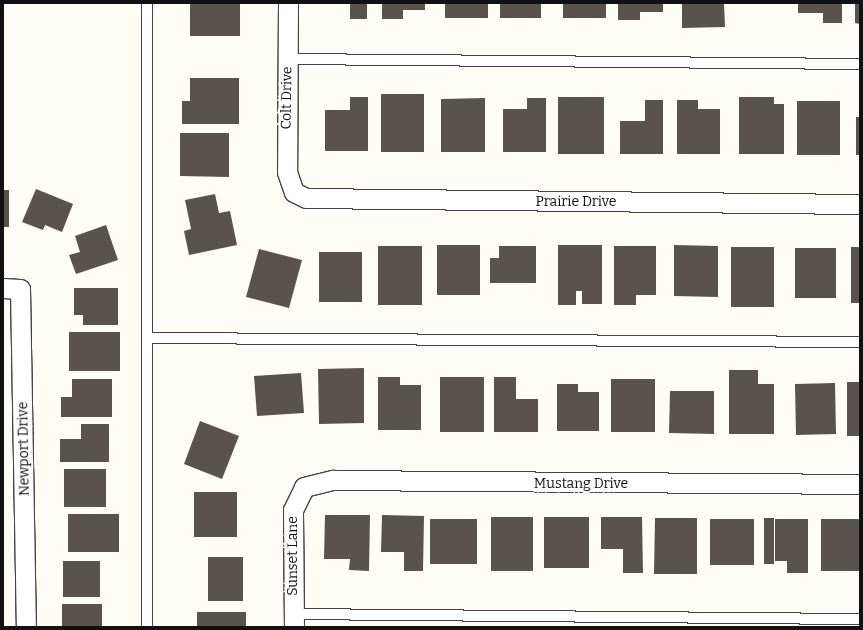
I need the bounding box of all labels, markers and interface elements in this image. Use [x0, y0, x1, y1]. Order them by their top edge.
street label: Colt Drive [278, 66, 296, 130]
street label: Prairie Drive [536, 194, 616, 210]
street label: Newport Drive [15, 402, 33, 496]
street label: Mustang Drive [534, 476, 628, 492]
street label: Sunset Lane [285, 516, 301, 596]

